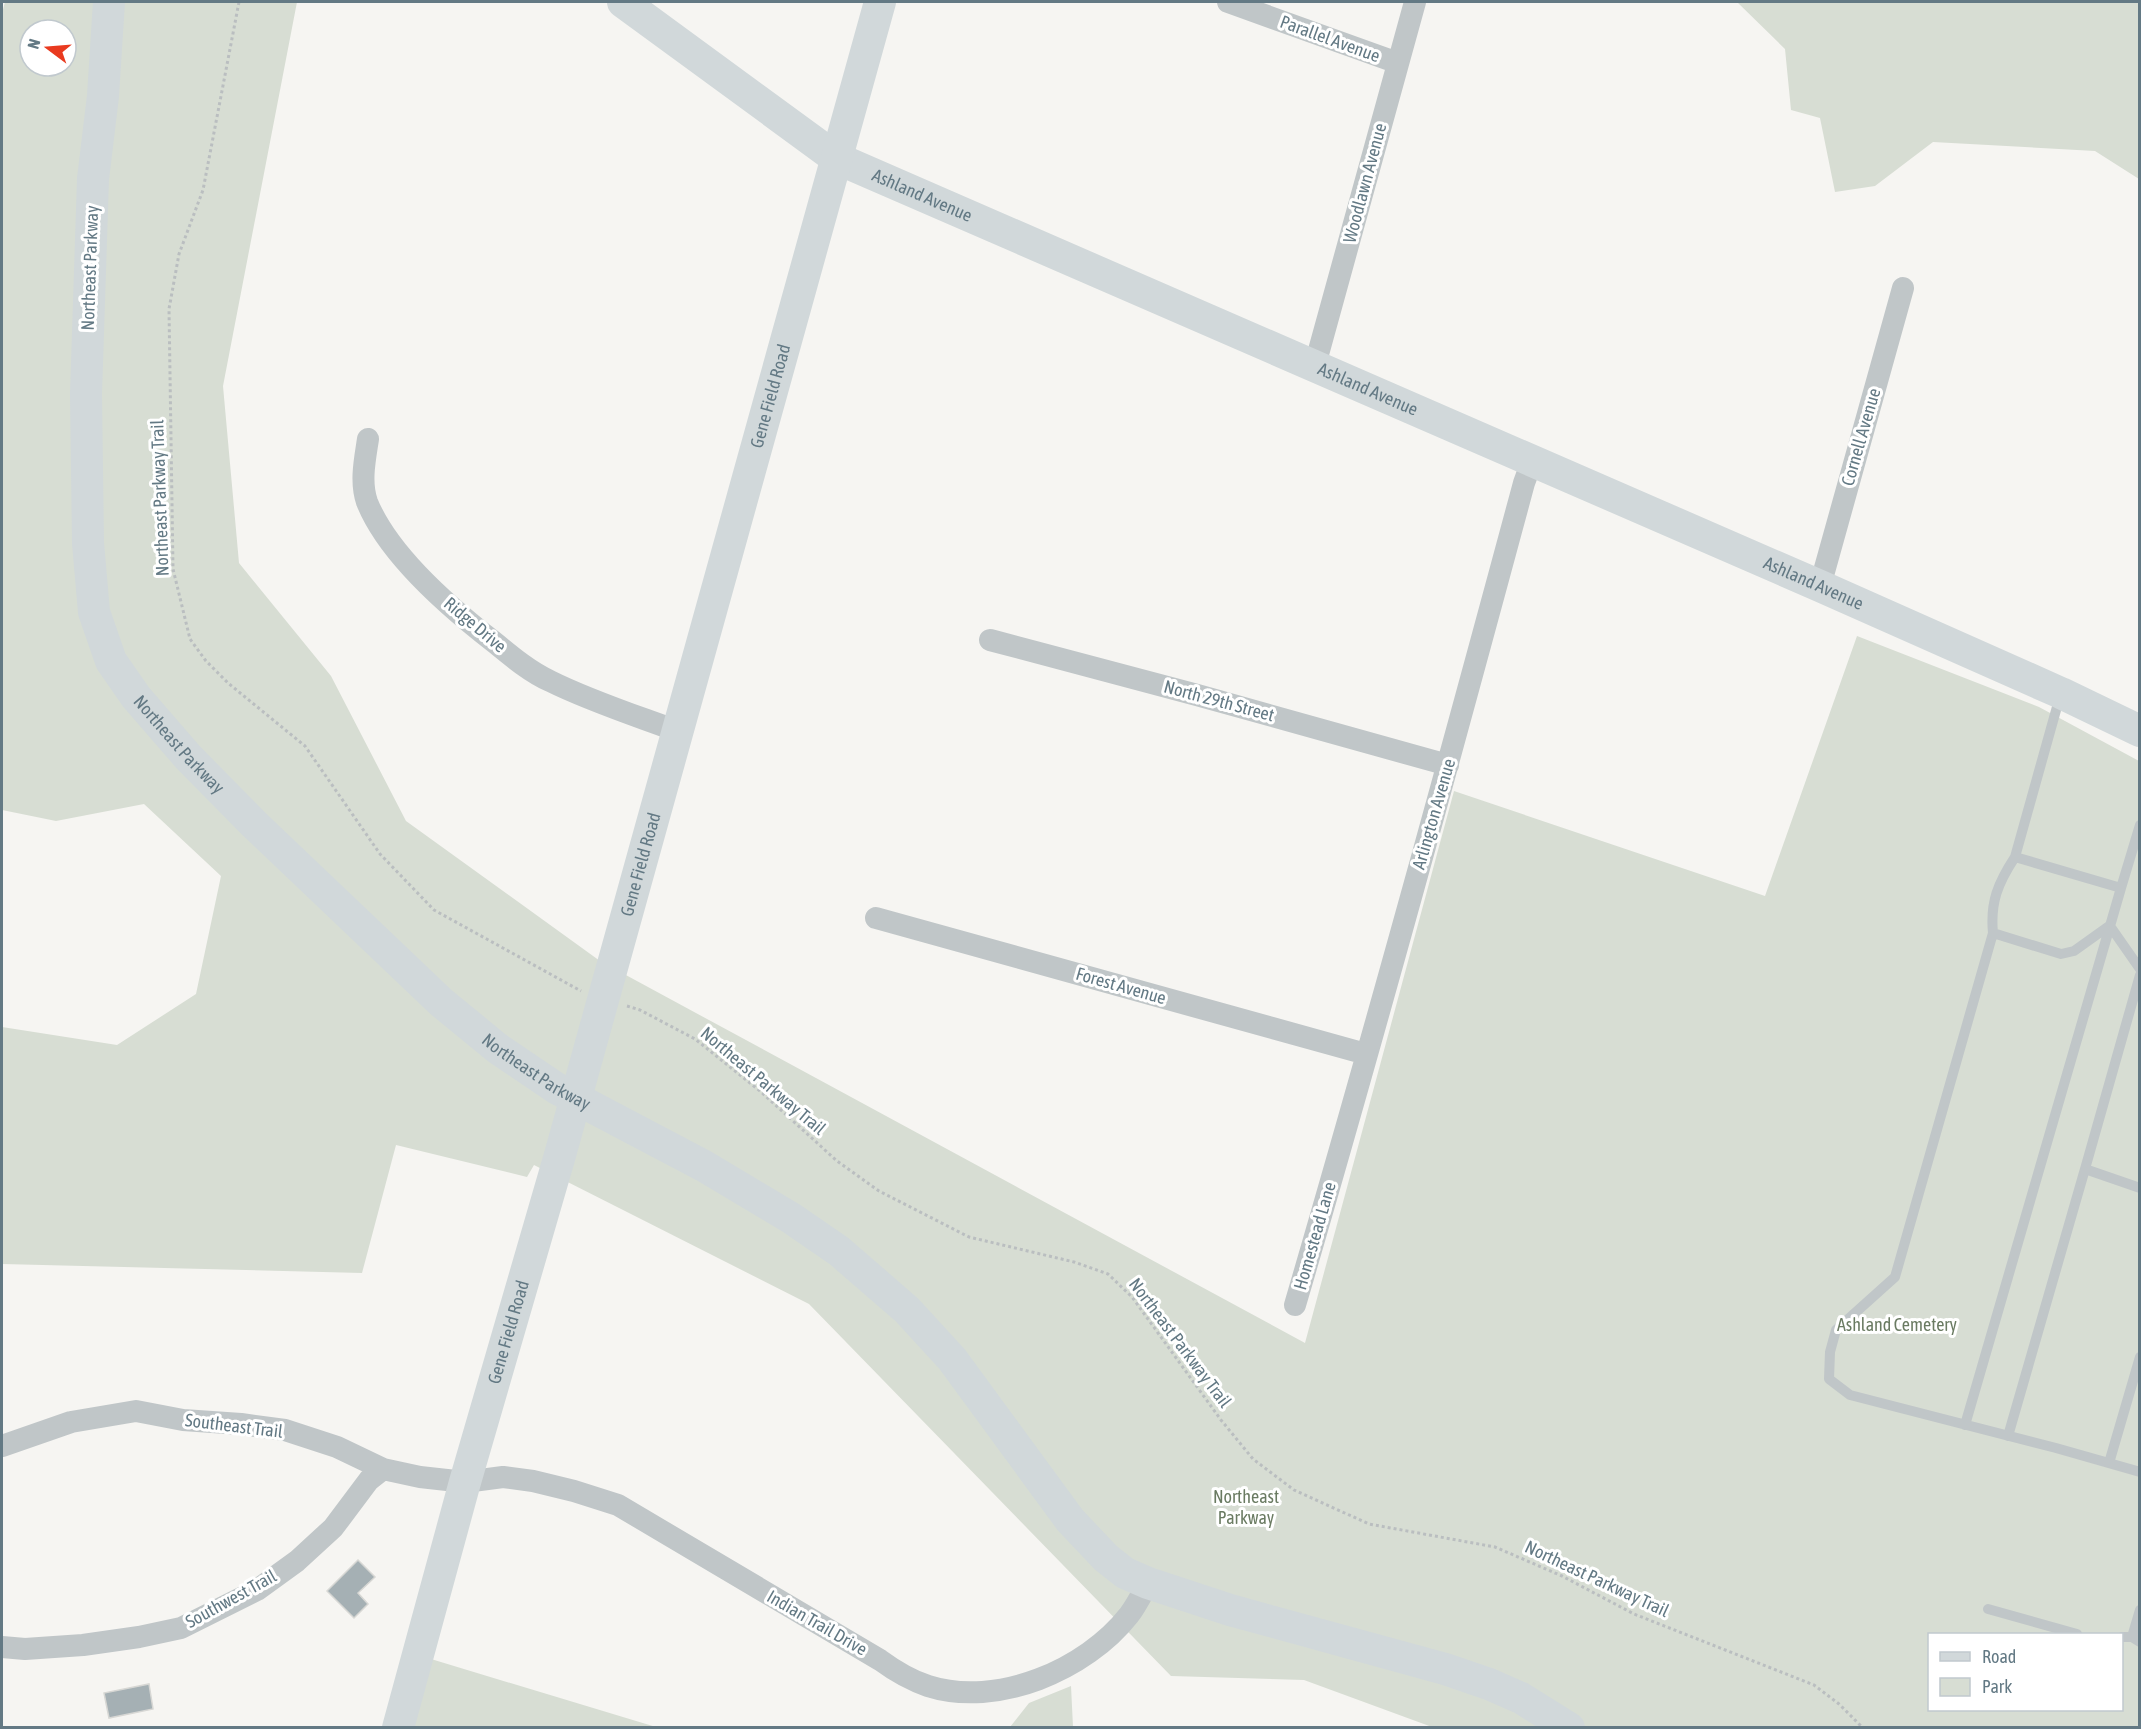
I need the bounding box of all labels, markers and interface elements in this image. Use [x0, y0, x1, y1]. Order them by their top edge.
street label: Parallel Avenue [1277, 11, 1383, 66]
north arrow [18, 18, 78, 78]
text: N [24, 37, 44, 51]
street label: Woodlawn Avenue [1338, 121, 1391, 245]
street label: Ashland Avenue [869, 164, 976, 226]
street label: Northeast Parkway [77, 205, 102, 331]
street label: Gene Field Road [746, 342, 795, 450]
street label: Ashland Avenue [1315, 358, 1421, 420]
street label: Cornell Avenue [1837, 386, 1884, 488]
street label: Northeast Parkway Trail [146, 419, 173, 577]
street label: Ashland Avenue [1761, 552, 1867, 614]
street label: Ridge Drive [440, 593, 511, 657]
street label: North 29th Street [1162, 676, 1277, 725]
street label: Northeast Parkway [129, 691, 229, 798]
street label: Arlington Avenue [1408, 756, 1459, 872]
street label: Gene Field Road [616, 810, 665, 919]
street label: Forest Avenue [1074, 963, 1169, 1008]
street label: Northeast Parkway Trail [697, 1022, 830, 1139]
street label: Northeast Parkway [478, 1029, 594, 1114]
street label: Homestead Lane [1289, 1180, 1340, 1292]
street label: Northeast Parkway Trail [1125, 1274, 1236, 1412]
street label: Gene Field Road [483, 1278, 533, 1386]
park label: Ashland Cemetery [1837, 1314, 1957, 1335]
street label: Southeast Trail [184, 1409, 284, 1442]
park label: Northeast Parkway [1213, 1486, 1279, 1528]
street label: Northeast Parkway Trail [1522, 1536, 1673, 1621]
street label: Southwest Trail [182, 1565, 280, 1632]
street label: Indian Trail Drive [763, 1585, 871, 1660]
legend [1928, 1633, 2123, 1711]
text: Road [1982, 1646, 2016, 1667]
text: Park [1982, 1676, 2012, 1697]

